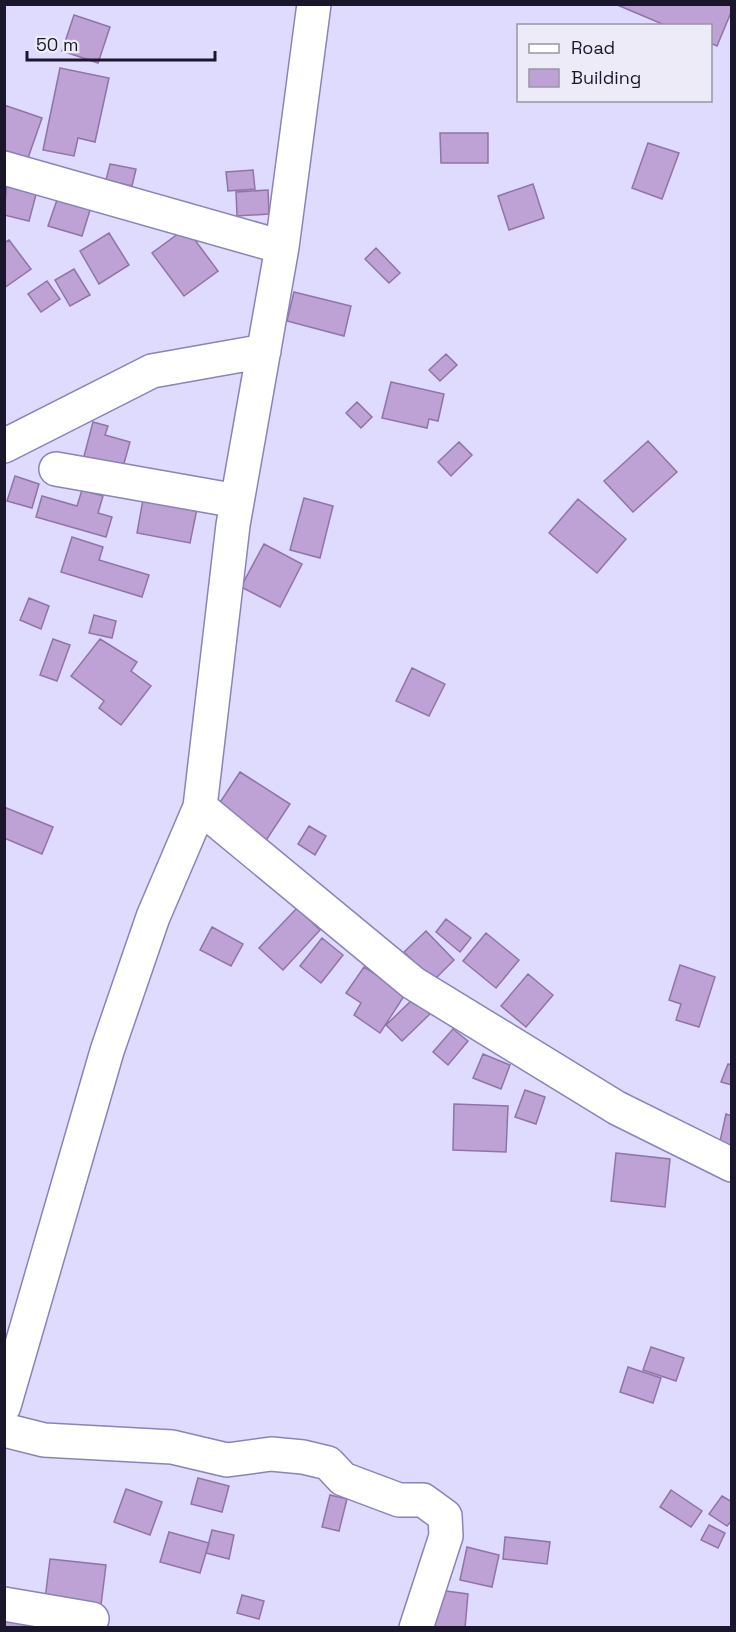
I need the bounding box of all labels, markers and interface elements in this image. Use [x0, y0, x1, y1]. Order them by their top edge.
scale bar [27, 24, 214, 62]
legend [517, 24, 712, 102]
text: 50 m [36, 33, 78, 56]
text: Road [571, 36, 615, 59]
text: Building [571, 66, 641, 89]

